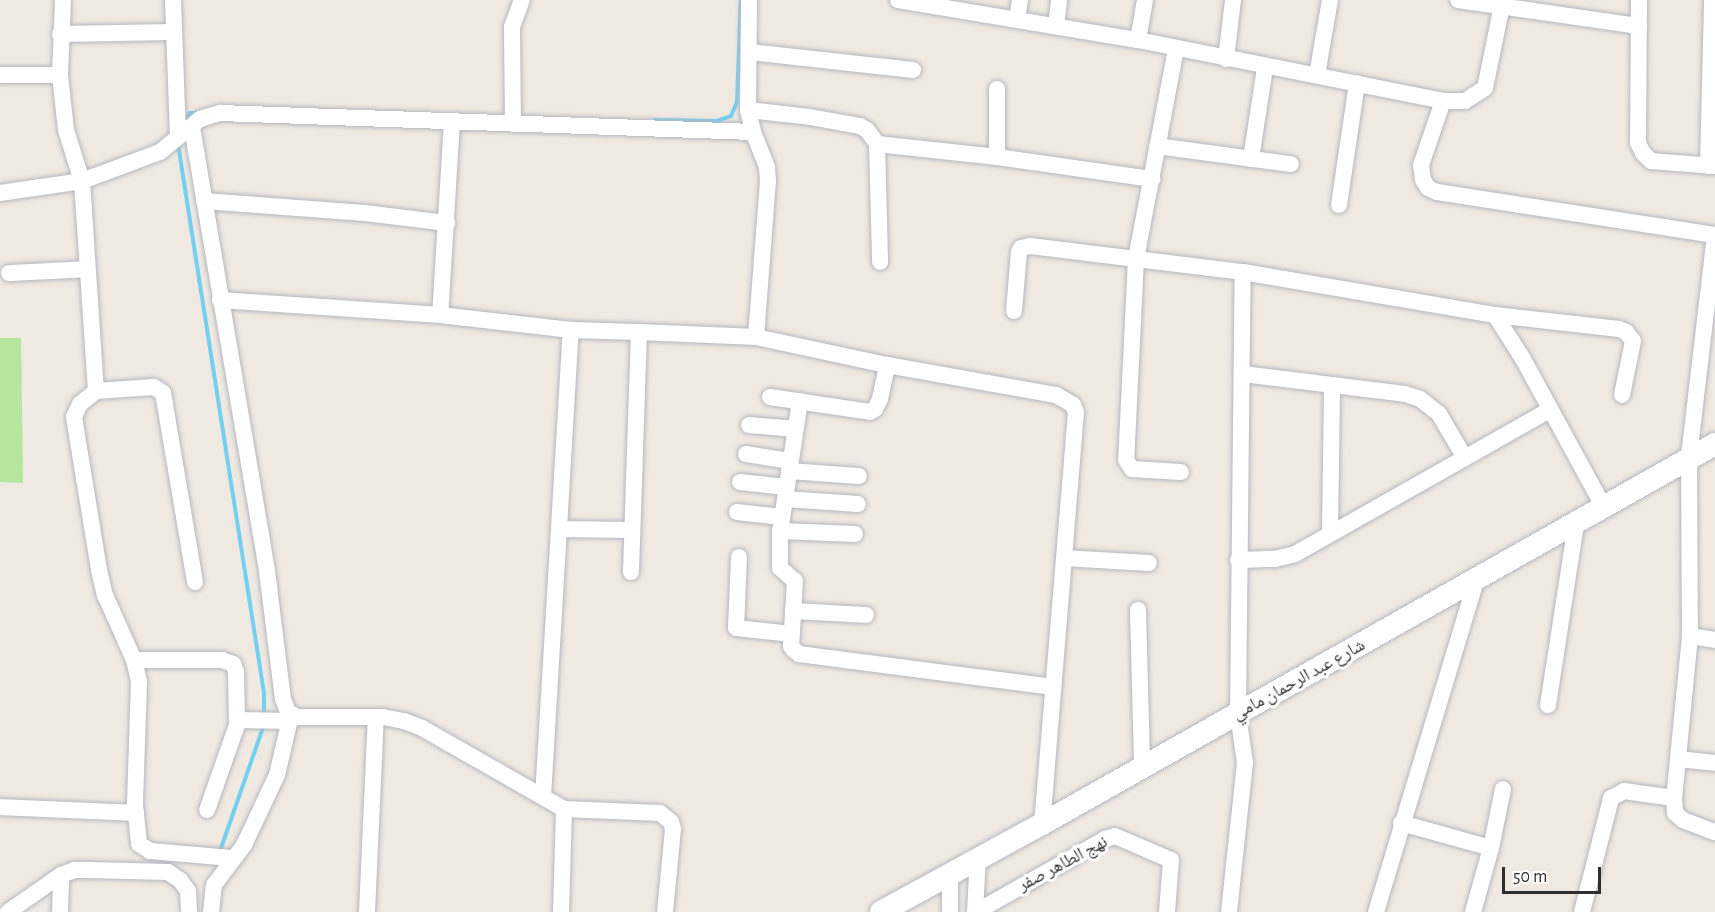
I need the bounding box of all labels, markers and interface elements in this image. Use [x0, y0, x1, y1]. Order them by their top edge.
street label: شارع عبد الرحمان مامي [1229, 635, 1369, 725]
street label: نهج الطاهر صفر [1014, 831, 1112, 897]
scale bar [1505, 855, 1604, 893]
text: 50 m [1513, 868, 1547, 886]

